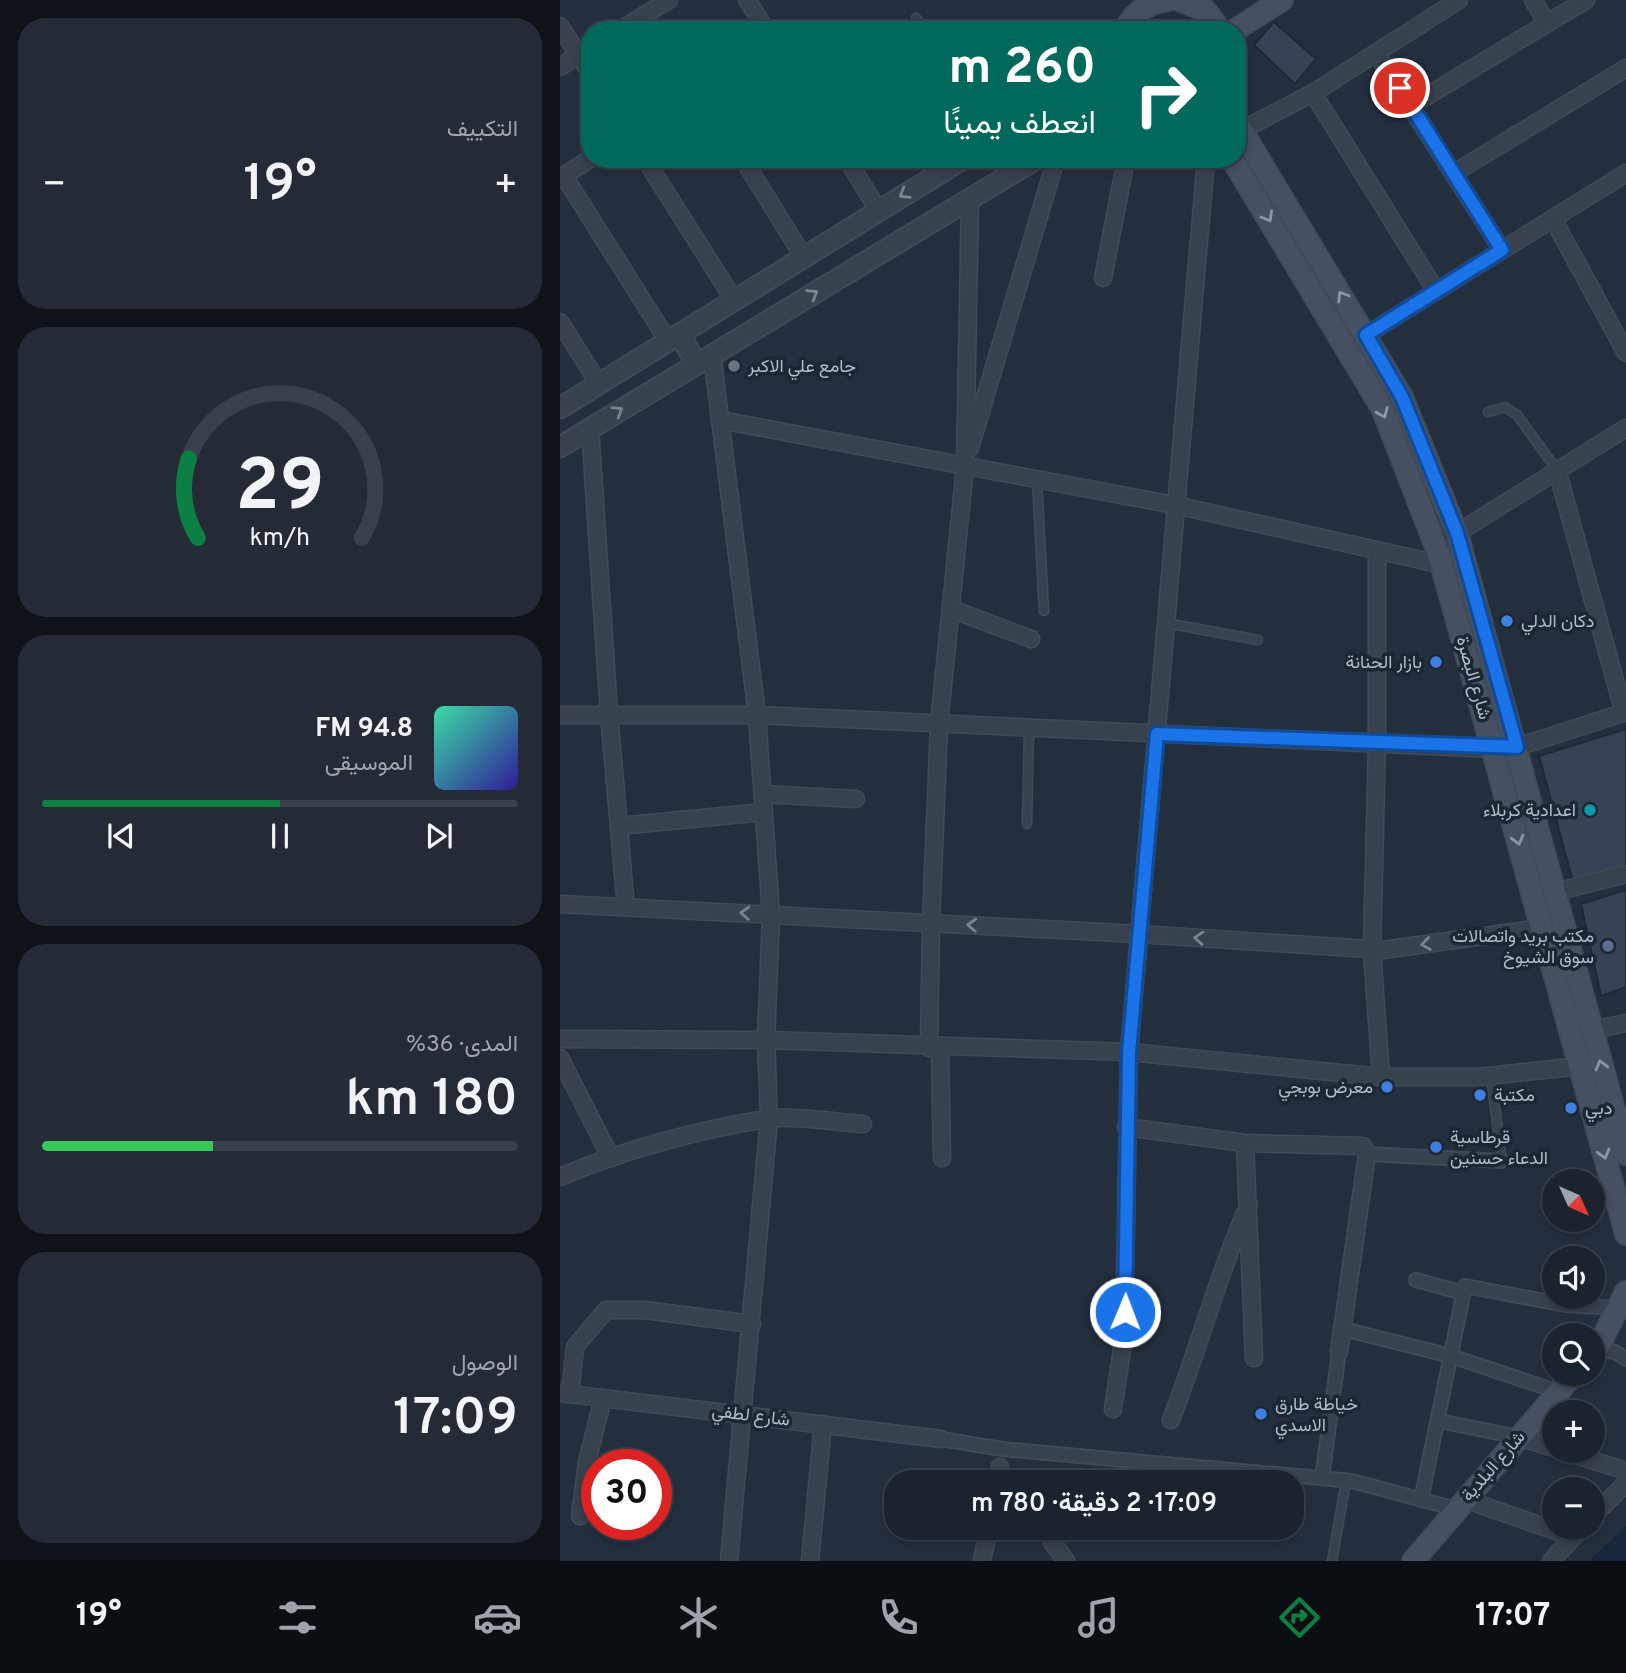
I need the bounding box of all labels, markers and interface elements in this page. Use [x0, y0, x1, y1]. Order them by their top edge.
text: 260 m [949, 39, 1096, 101]
icon: right [1120, 49, 1211, 140]
pin [1370, 58, 1430, 118]
icon: arrive [1381, 69, 1419, 107]
text: انعطف يمينًا [943, 105, 1096, 145]
text: التكييف [447, 116, 518, 145]
text: 19° [243, 153, 317, 219]
text: − [42, 162, 67, 211]
text: + [493, 162, 518, 211]
one-way arrow [899, 186, 912, 199]
one-way arrow [1260, 210, 1273, 222]
one-way arrow [805, 289, 818, 302]
one-way arrow [1337, 290, 1350, 303]
place label: جامع علي الاكبر [747, 356, 856, 381]
marker: جامع علي الاكبر [726, 358, 742, 374]
one-way arrow [1375, 406, 1389, 418]
one-way arrow [611, 407, 624, 420]
text: 29 [235, 444, 325, 536]
text: km/h [250, 523, 310, 555]
place label: دكان الدلي [1521, 611, 1594, 636]
marker: دكان الدلي [1499, 613, 1515, 629]
street label: شارع البصرة [1450, 634, 1495, 723]
place label: بازار الحنانة [1346, 652, 1422, 675]
marker: بازار الحنانة [1428, 654, 1444, 670]
text: 94.8 FM [315, 713, 413, 746]
text: الموسيقى [325, 750, 413, 779]
place label: اعدادية كربلاء [1483, 800, 1576, 823]
marker: اعدادية كربلاء [1582, 802, 1598, 818]
icon: previous [102, 817, 140, 855]
icon: pause [261, 817, 299, 855]
icon: next [420, 817, 458, 855]
one-way arrow [1510, 833, 1524, 845]
one-way arrow [739, 906, 750, 921]
one-way arrow [966, 918, 977, 933]
place label: مكتب بريد واتصالات سوق الشيوخ [1452, 926, 1594, 970]
one-way arrow [1193, 931, 1204, 946]
one-way arrow [1420, 936, 1432, 951]
marker: مكتب بريد واتصالات سوق الشيوخ [1600, 938, 1616, 954]
text: المدى · 36% [406, 1031, 518, 1060]
one-way arrow [1595, 1059, 1610, 1071]
text: 180 km [345, 1068, 518, 1134]
place label: معرض بوبجي [1278, 1077, 1373, 1102]
marker: معرض بوبجي [1379, 1079, 1395, 1095]
place label: مكتبة [1494, 1085, 1535, 1108]
marker: مكتبة [1472, 1087, 1488, 1103]
place label: دبي [1585, 1098, 1612, 1123]
marker: دبي [1563, 1100, 1579, 1116]
place label: قرطاسية الدعاء حسنين [1450, 1127, 1548, 1171]
marker: قرطاسية الدعاء حسنين [1428, 1139, 1444, 1155]
one-way arrow [1596, 1147, 1610, 1159]
north arrow [1542, 1169, 1605, 1232]
map controls [1542, 1169, 1605, 1540]
button: sound [1542, 1246, 1605, 1309]
position arrow [1088, 1275, 1162, 1349]
button: search [1542, 1323, 1605, 1386]
text: الوصول [452, 1350, 518, 1379]
text: 17:09 [393, 1387, 518, 1453]
place label: خياطة طارق الاسدي [1275, 1394, 1358, 1440]
street label: شارع لطفي [710, 1400, 791, 1435]
button: + [1542, 1400, 1605, 1463]
marker: خياطة طارق الاسدي [1253, 1406, 1269, 1422]
street label: شارع البلدية [1457, 1427, 1531, 1507]
speed limit sign: 30 [581, 1449, 672, 1540]
button: − [1542, 1477, 1605, 1540]
text: 17:09 · 2 دقيقة · 780 m [971, 1488, 1217, 1521]
icon: filters [273, 1593, 322, 1642]
icon: car [473, 1593, 522, 1642]
icon: climate [674, 1593, 723, 1642]
icon: phone [874, 1593, 923, 1642]
icon: music [1074, 1593, 1123, 1642]
icon: directions [1275, 1593, 1324, 1642]
text: 19° [76, 1597, 121, 1637]
text: 17:07 [1475, 1597, 1550, 1637]

